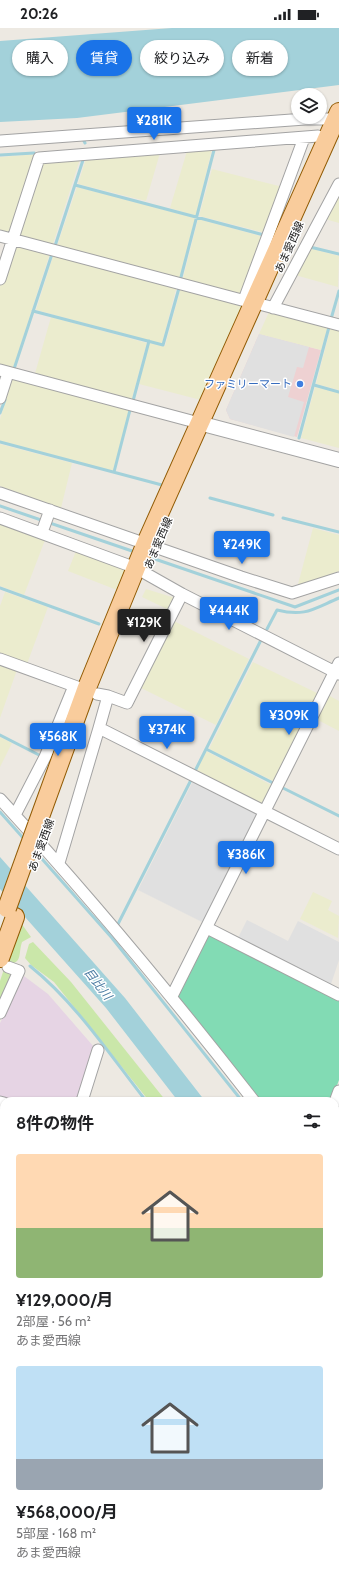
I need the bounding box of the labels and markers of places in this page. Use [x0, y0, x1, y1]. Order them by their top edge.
pin: ¥281K [126, 107, 182, 141]
place label: ファミリーマート [204, 377, 292, 391]
marker: ファミリーマート [295, 379, 305, 389]
pin: ¥249K [214, 531, 270, 565]
pin: ¥444K [201, 597, 257, 631]
pin: ¥129K [116, 609, 172, 643]
pin: ¥309K [261, 702, 317, 736]
pin: ¥374K [139, 716, 195, 750]
pin: ¥568K [30, 723, 86, 757]
pin: ¥386K [218, 841, 274, 875]

